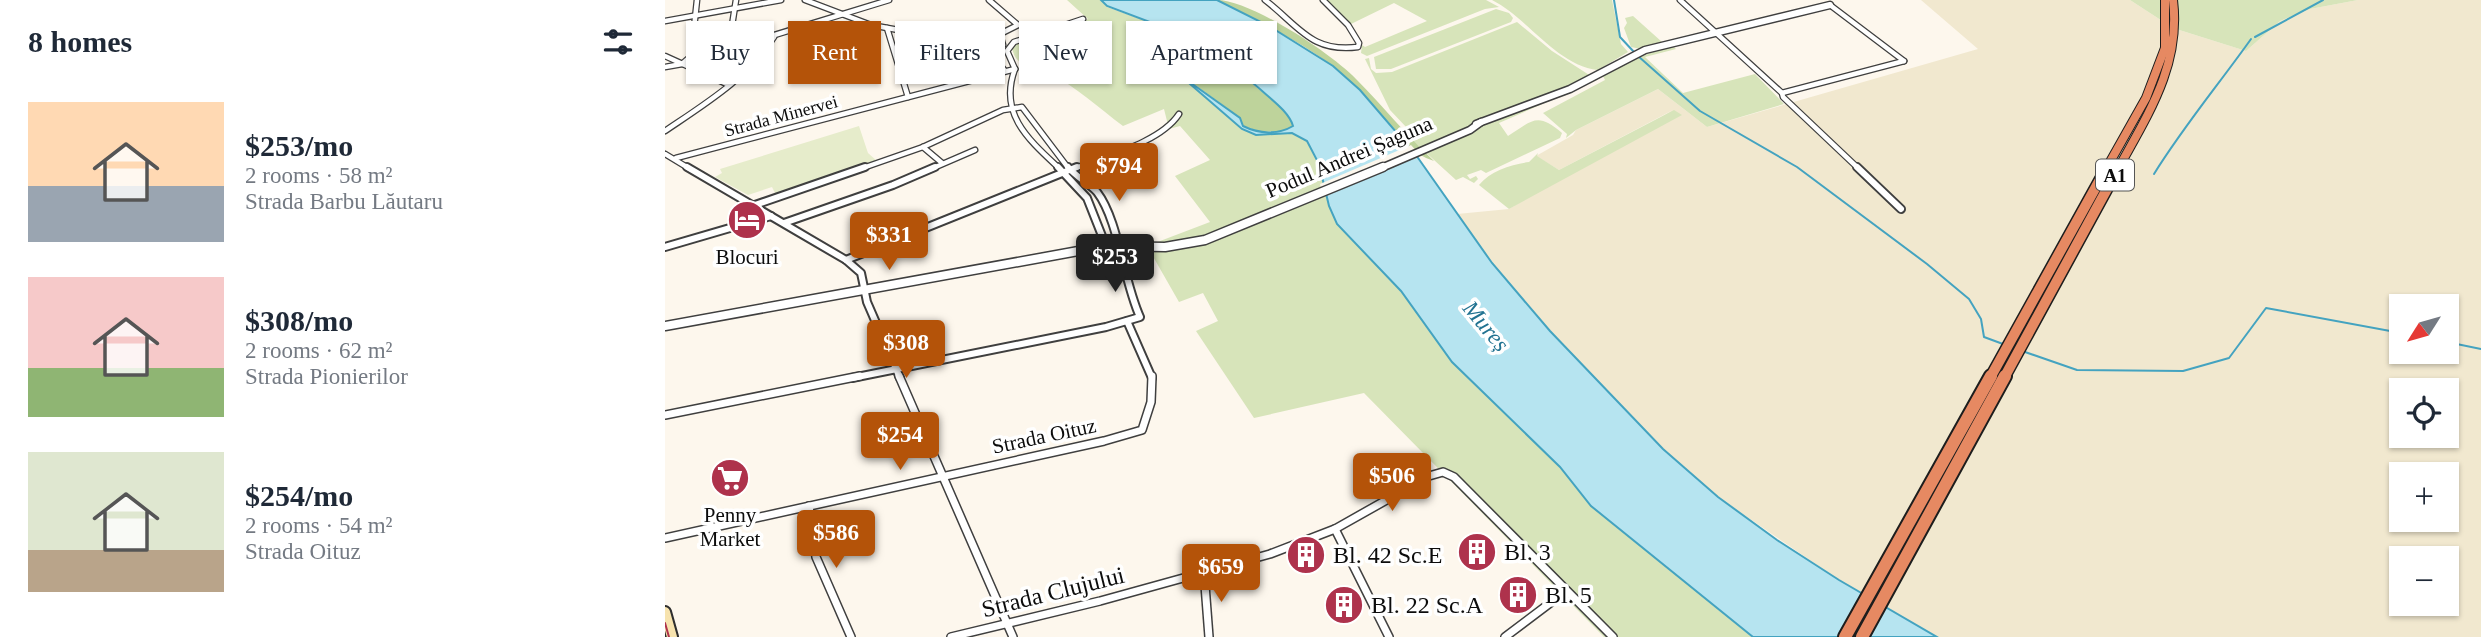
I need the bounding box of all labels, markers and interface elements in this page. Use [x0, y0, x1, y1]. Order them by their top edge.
chip: Buy [686, 21, 774, 84]
chip: Rent [788, 21, 881, 84]
chip: Filters [895, 21, 1005, 84]
chip: New [1019, 21, 1112, 84]
chip: Apartment [1126, 21, 1277, 84]
icon: filters [599, 23, 637, 61]
text: 8 homes [28, 25, 132, 58]
street label: Strada Minervei [722, 91, 840, 141]
street label: Podul Andrei Șaguna [1262, 111, 1436, 203]
text: $253/mo [245, 129, 353, 162]
icon: home [84, 130, 168, 214]
pin: $794 [1078, 144, 1160, 203]
text: $794 [1096, 153, 1142, 178]
road number: A1 [2096, 160, 2134, 190]
text: 2 rooms · 58 m² [245, 163, 392, 188]
text: Strada Barbu Lăutaru [245, 189, 443, 214]
hotel icon: Blocuri [726, 199, 768, 241]
pin: $331 [848, 212, 930, 272]
text: $331 [866, 222, 912, 247]
pin: $253 [1074, 234, 1156, 294]
text: $253 [1092, 244, 1138, 269]
place label: Blocuri [716, 245, 779, 269]
north arrow [2389, 294, 2459, 364]
map controls [2389, 294, 2459, 616]
water label: Mureș [1457, 295, 1514, 356]
text: $308/mo [245, 304, 353, 337]
icon: home [84, 305, 168, 389]
pin: $308 [865, 320, 947, 380]
text: $308 [883, 330, 929, 355]
text: 2 rooms · 62 m² [245, 338, 392, 363]
text: Strada Pionierilor [245, 364, 408, 389]
button: locate [2389, 378, 2459, 448]
pin: $254 [859, 412, 941, 472]
street label: Strada Oituz [990, 413, 1098, 459]
text: $254 [877, 422, 923, 447]
pin: $506 [1351, 454, 1433, 513]
supermarket icon: Penny Market [709, 457, 751, 499]
button: + [2389, 462, 2459, 532]
text: $506 [1369, 463, 1415, 488]
text: $254/mo [245, 479, 353, 512]
icon: home [84, 480, 168, 564]
place label: Penny Market [700, 503, 760, 551]
pin: $586 [795, 510, 877, 570]
text: 2 rooms · 54 m² [245, 513, 392, 538]
text: $586 [813, 520, 859, 545]
building icon: Bl. 3 [1456, 531, 1498, 573]
building icon: Bl. 42 Sc.E [1285, 534, 1327, 576]
text: Strada Oituz [245, 539, 361, 564]
place label: Bl. 3 [1504, 539, 1551, 565]
place label: Bl. 42 Sc.E [1333, 542, 1442, 568]
pin: $659 [1180, 544, 1262, 604]
button: − [2389, 546, 2459, 616]
text: $659 [1198, 554, 1244, 579]
street label: Strada Clujului [979, 562, 1127, 622]
building icon: Bl. 5 [1497, 574, 1539, 616]
place label: Bl. 5 [1545, 582, 1592, 608]
building icon: Bl. 22 Sc.A [1323, 584, 1365, 626]
place label: Bl. 22 Sc.A [1371, 592, 1484, 618]

